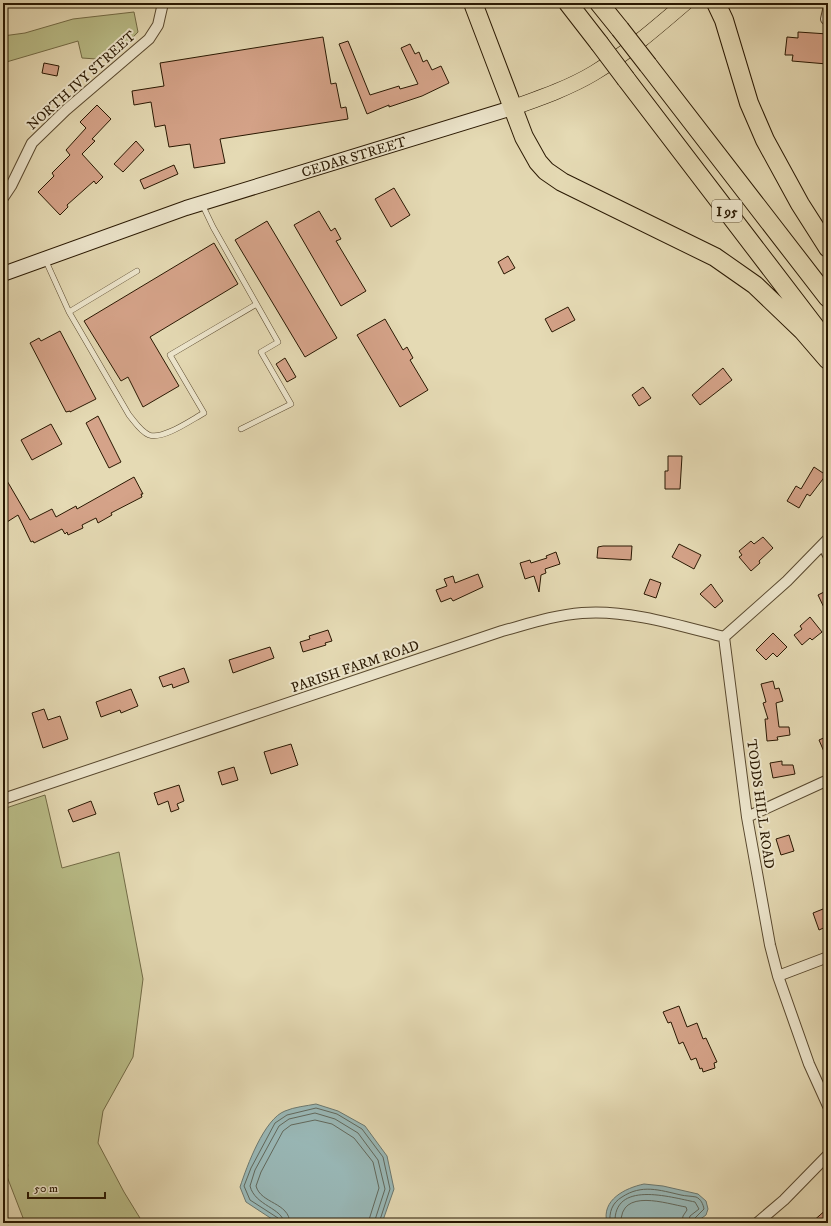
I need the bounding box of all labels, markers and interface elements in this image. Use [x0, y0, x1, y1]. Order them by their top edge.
street label: NORTH IVY STREET [24, 27, 140, 134]
street label: CEDAR STREET [300, 133, 409, 182]
road number: I 95 [712, 200, 742, 222]
street label: PARISH FARM ROAD [289, 637, 422, 697]
street label: TODDS HILL ROAD [742, 738, 778, 870]
scale bar [28, 1174, 105, 1200]
text: 50 m [34, 1181, 58, 1196]

